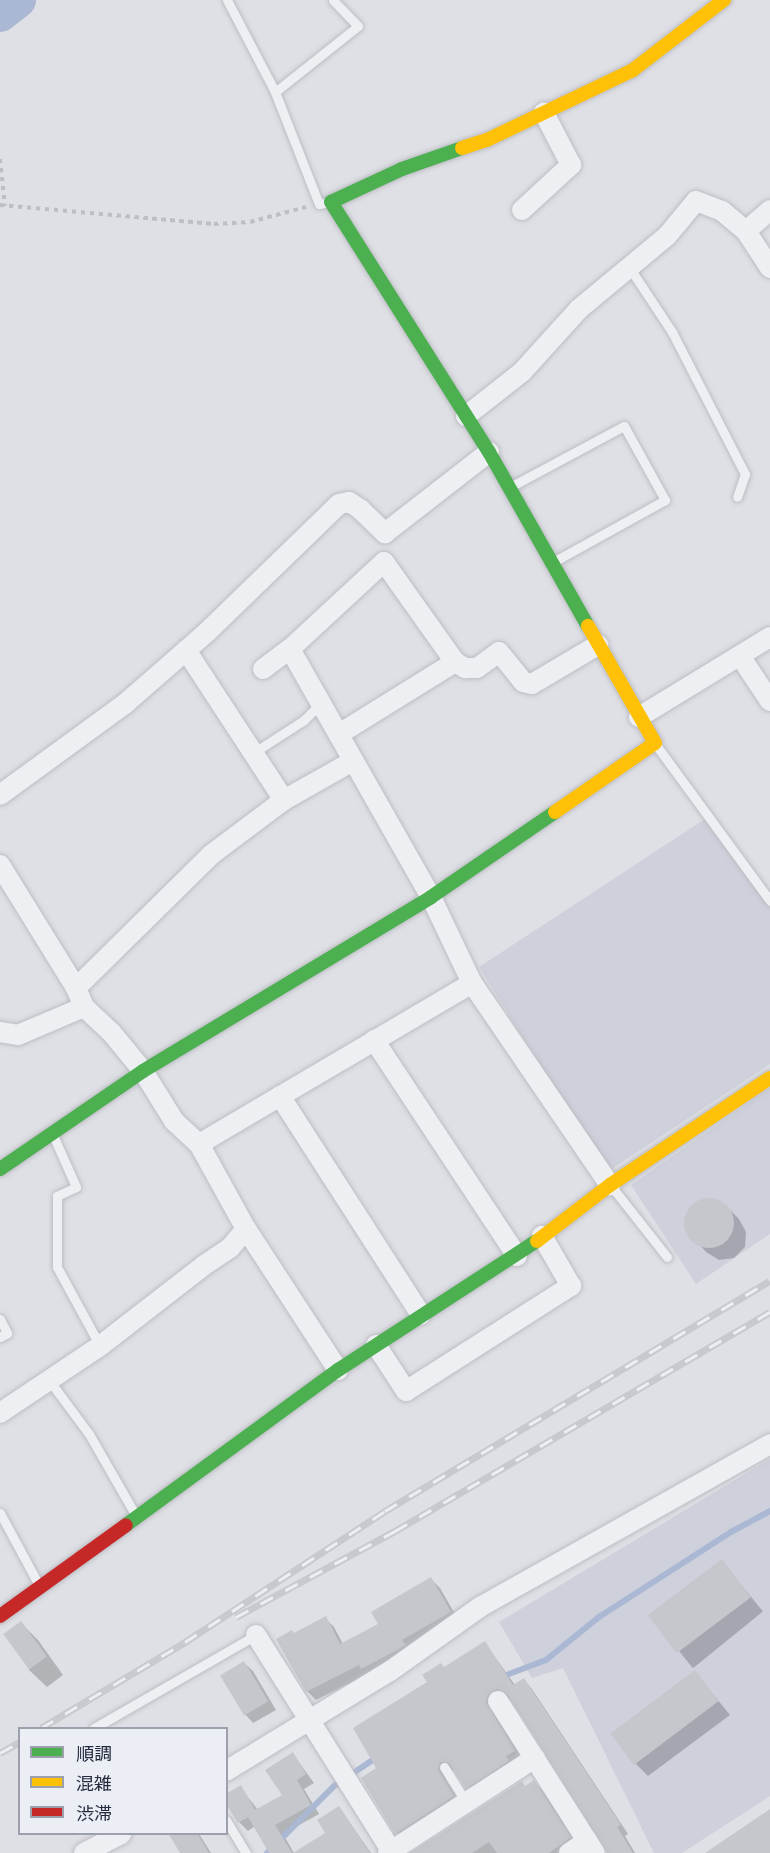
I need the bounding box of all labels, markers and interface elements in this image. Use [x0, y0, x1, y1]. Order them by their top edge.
legend [18, 1727, 228, 1835]
text: 順調 [76, 1742, 112, 1765]
text: 混雑 [76, 1772, 112, 1795]
text: 渋滞 [76, 1802, 112, 1825]

